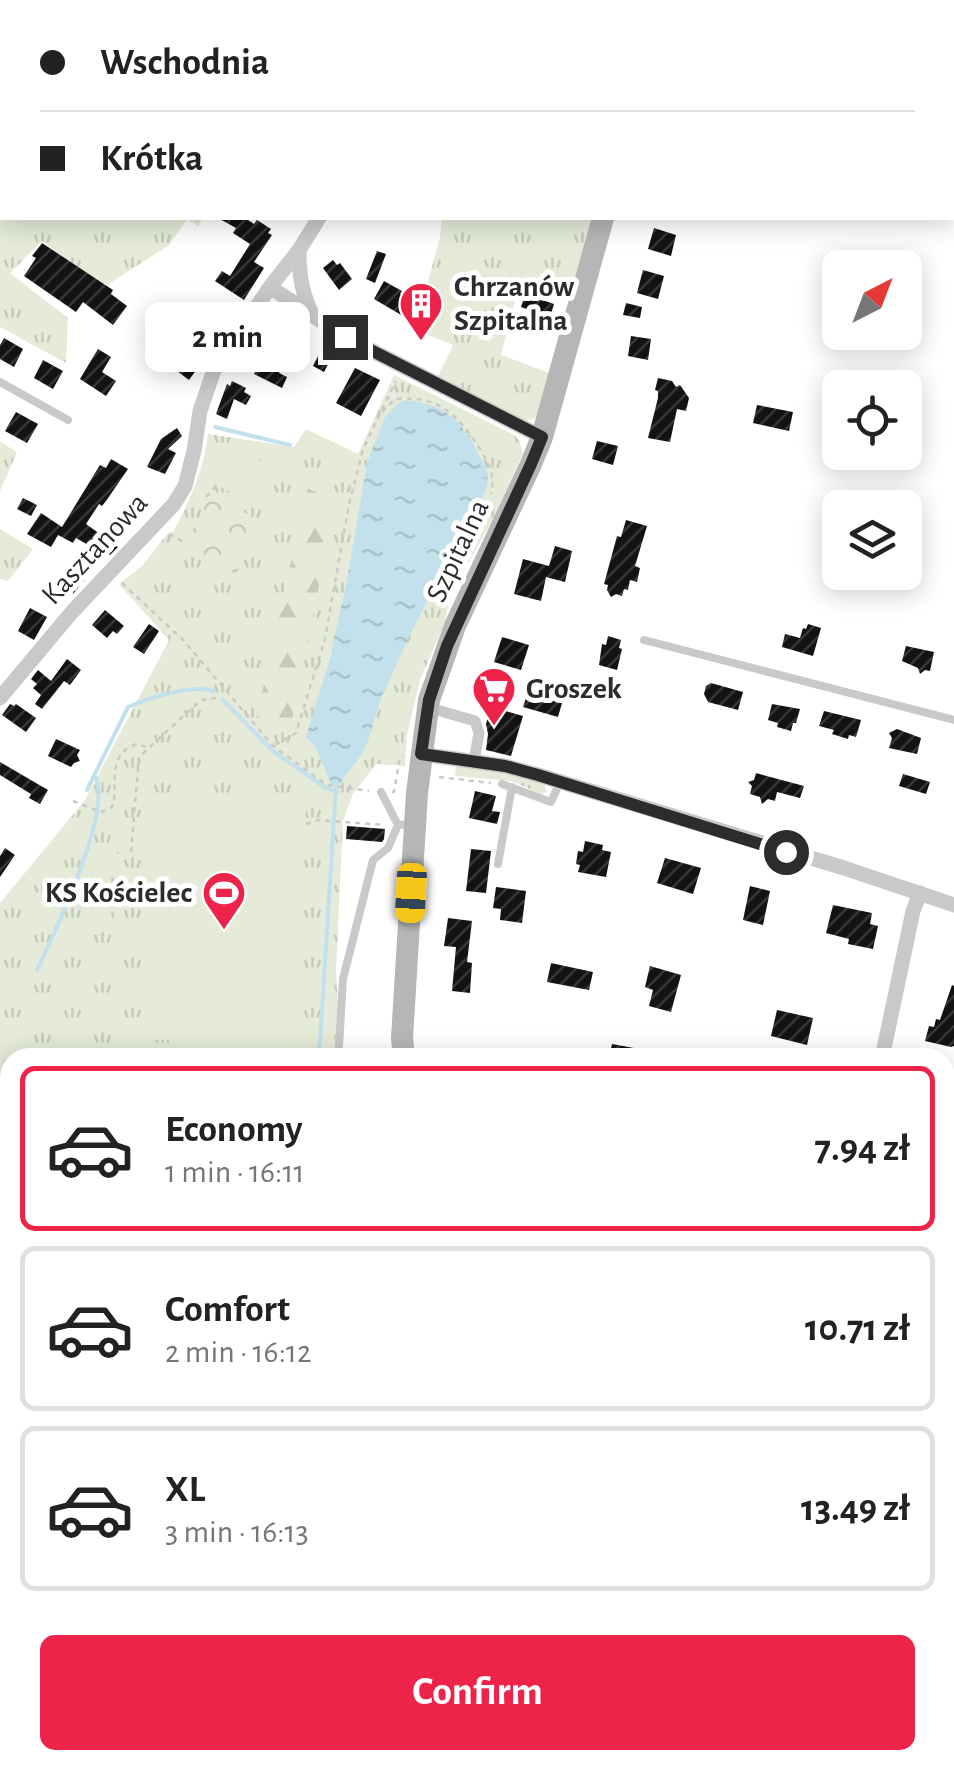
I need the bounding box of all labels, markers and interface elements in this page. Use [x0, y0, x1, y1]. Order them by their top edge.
text: Wschodnia [100, 44, 269, 82]
text: Krótka [100, 140, 203, 178]
north arrow [822, 250, 922, 350]
map controls [822, 250, 922, 590]
place label: Chrzanów Szpitalna [454, 272, 574, 336]
building icon: Chrzanów Szpitalna [398, 281, 444, 342]
callout: 2 min [145, 302, 310, 372]
route end [323, 315, 368, 360]
text: 2 min [192, 321, 263, 353]
button: locate [822, 370, 922, 470]
street label: Kasztanowa [36, 488, 154, 610]
button: layers [822, 490, 922, 590]
street label: Szpitalna [421, 495, 495, 607]
supermarket icon: Groszek [471, 666, 517, 727]
place label: Groszek [526, 674, 622, 704]
route start [764, 830, 809, 875]
car [394, 862, 428, 924]
sports icon: KS Kościelec [201, 870, 247, 931]
place label: KS Kościelec [45, 878, 192, 908]
icon: car [45, 1104, 135, 1194]
text: Economy [165, 1111, 303, 1149]
text: 7.94 zł [815, 1130, 910, 1168]
text: 1 min · 16:11 [165, 1156, 304, 1188]
icon: car [45, 1284, 135, 1374]
text: Comfort [165, 1291, 290, 1329]
text: 10.71 zł [805, 1310, 910, 1348]
text: 2 min · 16:12 [165, 1336, 312, 1368]
icon: car [45, 1464, 135, 1554]
text: XL [165, 1471, 205, 1509]
text: 13.49 zł [801, 1490, 910, 1528]
text: 3 min · 16:13 [165, 1516, 309, 1548]
button: Confirm [40, 1635, 915, 1750]

